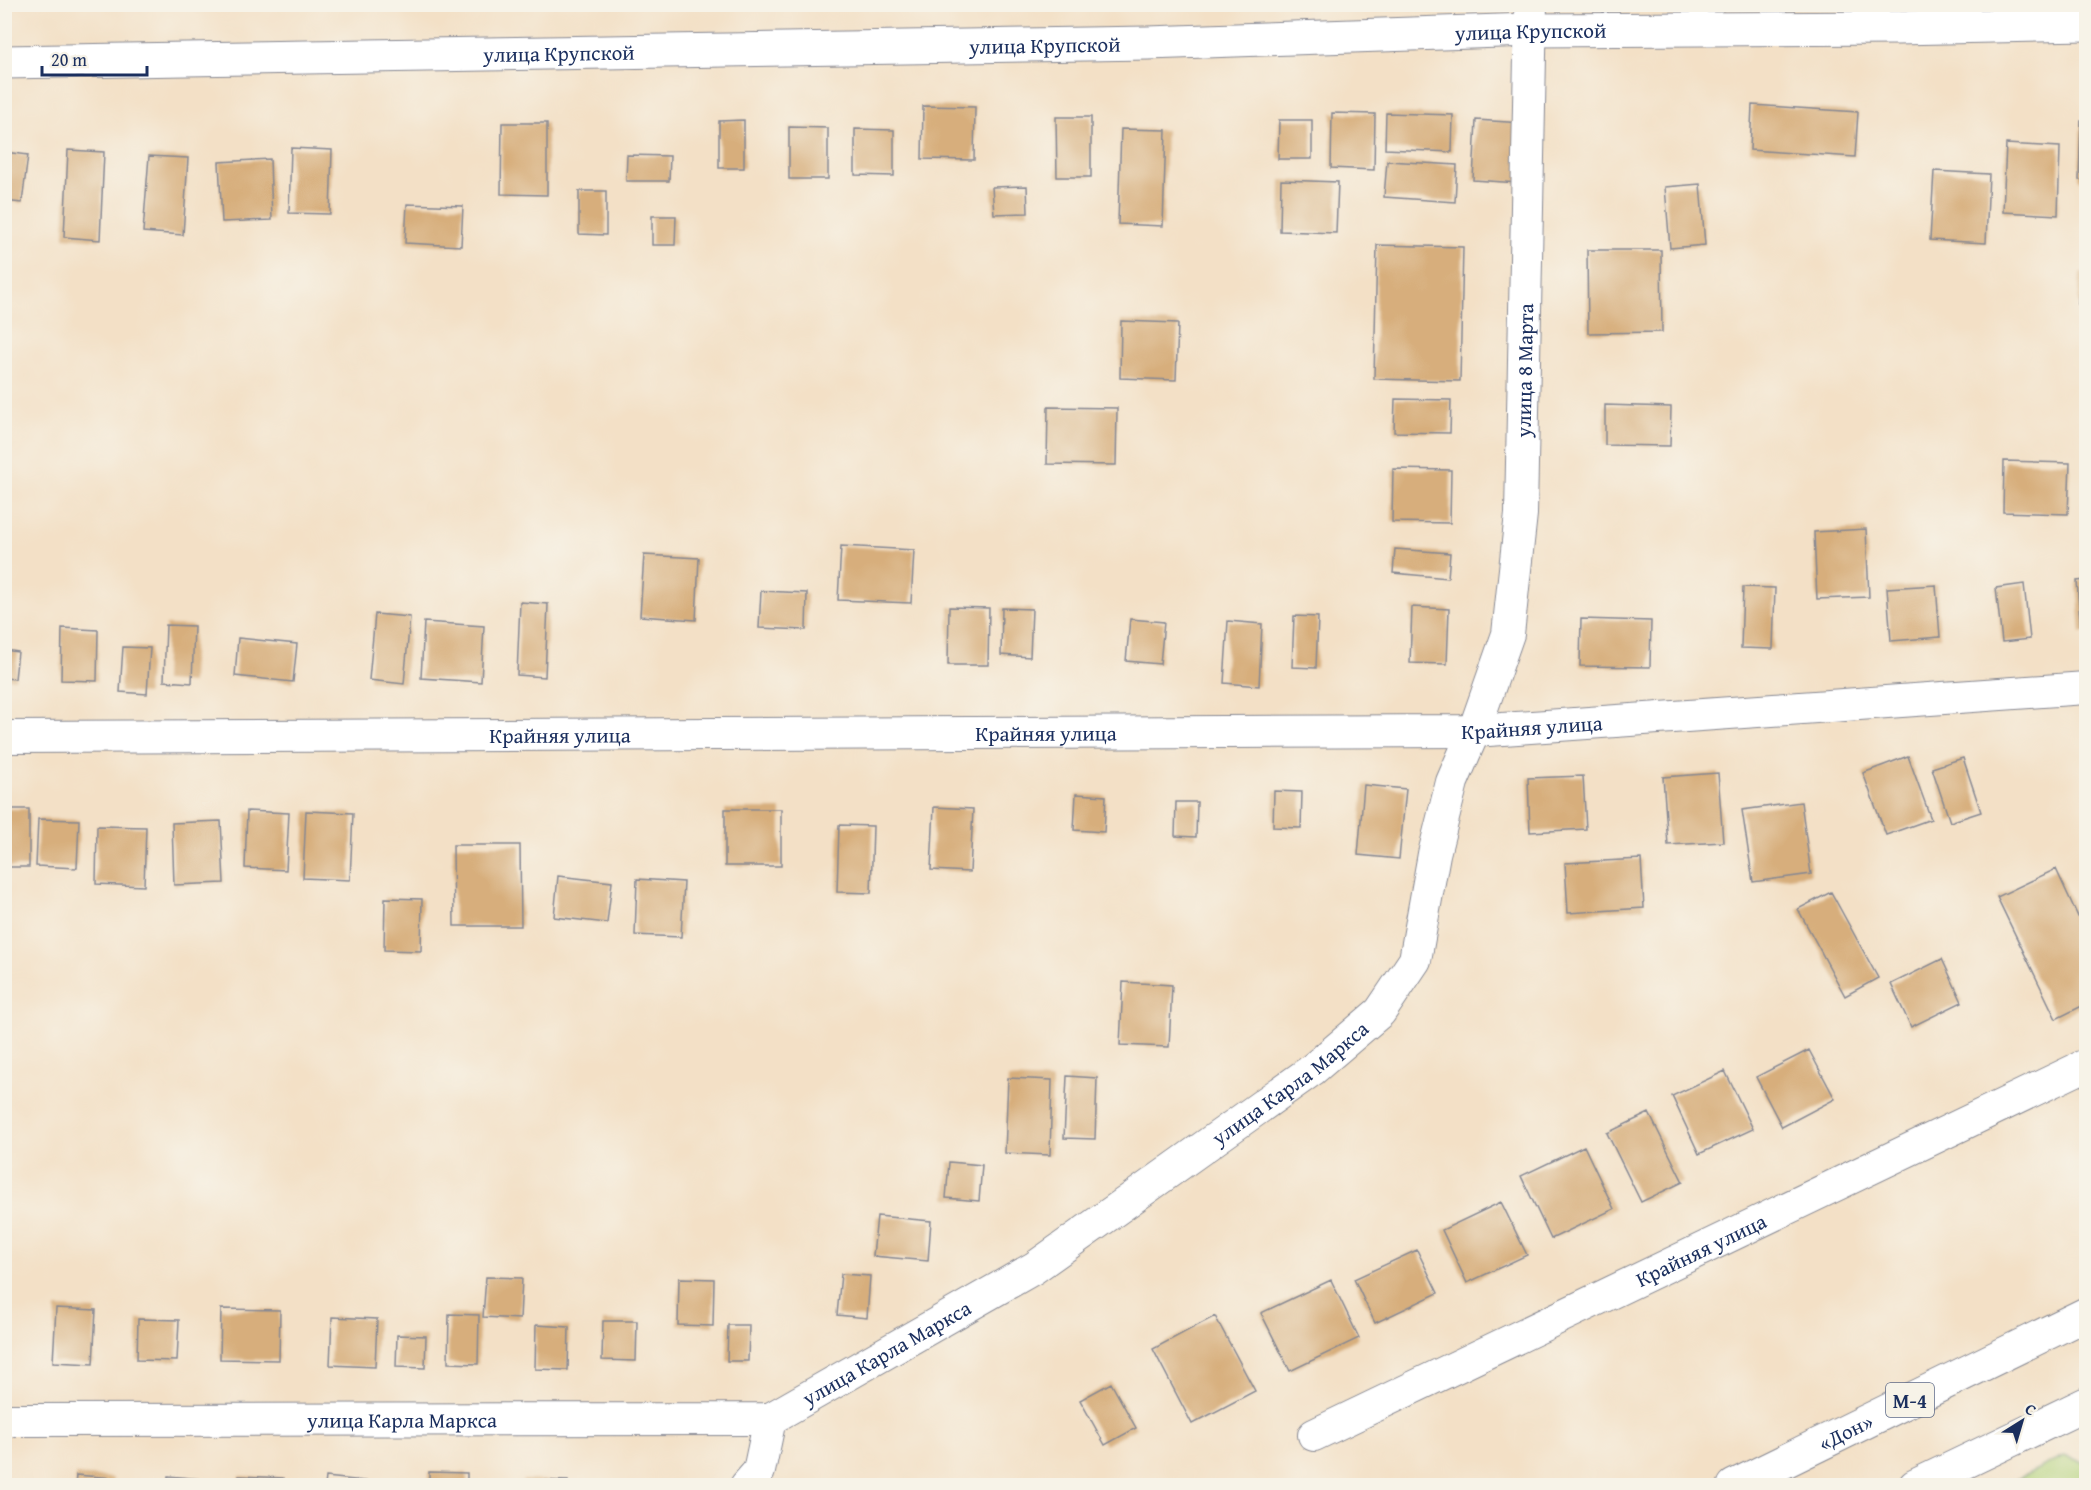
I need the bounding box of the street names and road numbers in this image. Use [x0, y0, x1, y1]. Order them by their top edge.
street label: улица Крупской [1453, 14, 1607, 48]
street label: улица Крупской [968, 28, 1121, 61]
street label: улица Крупской [482, 36, 635, 70]
street label: улица 8 Марта [1507, 303, 1541, 439]
street label: Крайняя улица [1461, 707, 1604, 747]
street label: Крайняя улица [975, 717, 1117, 749]
street label: Крайняя улица [489, 719, 631, 751]
street label: улица Карла Маркса [1204, 1013, 1375, 1153]
street label: Крайняя улица [1630, 1205, 1771, 1294]
street label: улица Карла Маркса [795, 1292, 976, 1414]
road number: М-4 [1886, 1383, 1934, 1417]
street label: улица Карла Маркса [306, 1404, 497, 1435]
street label: «Дон» [1813, 1405, 1878, 1458]

